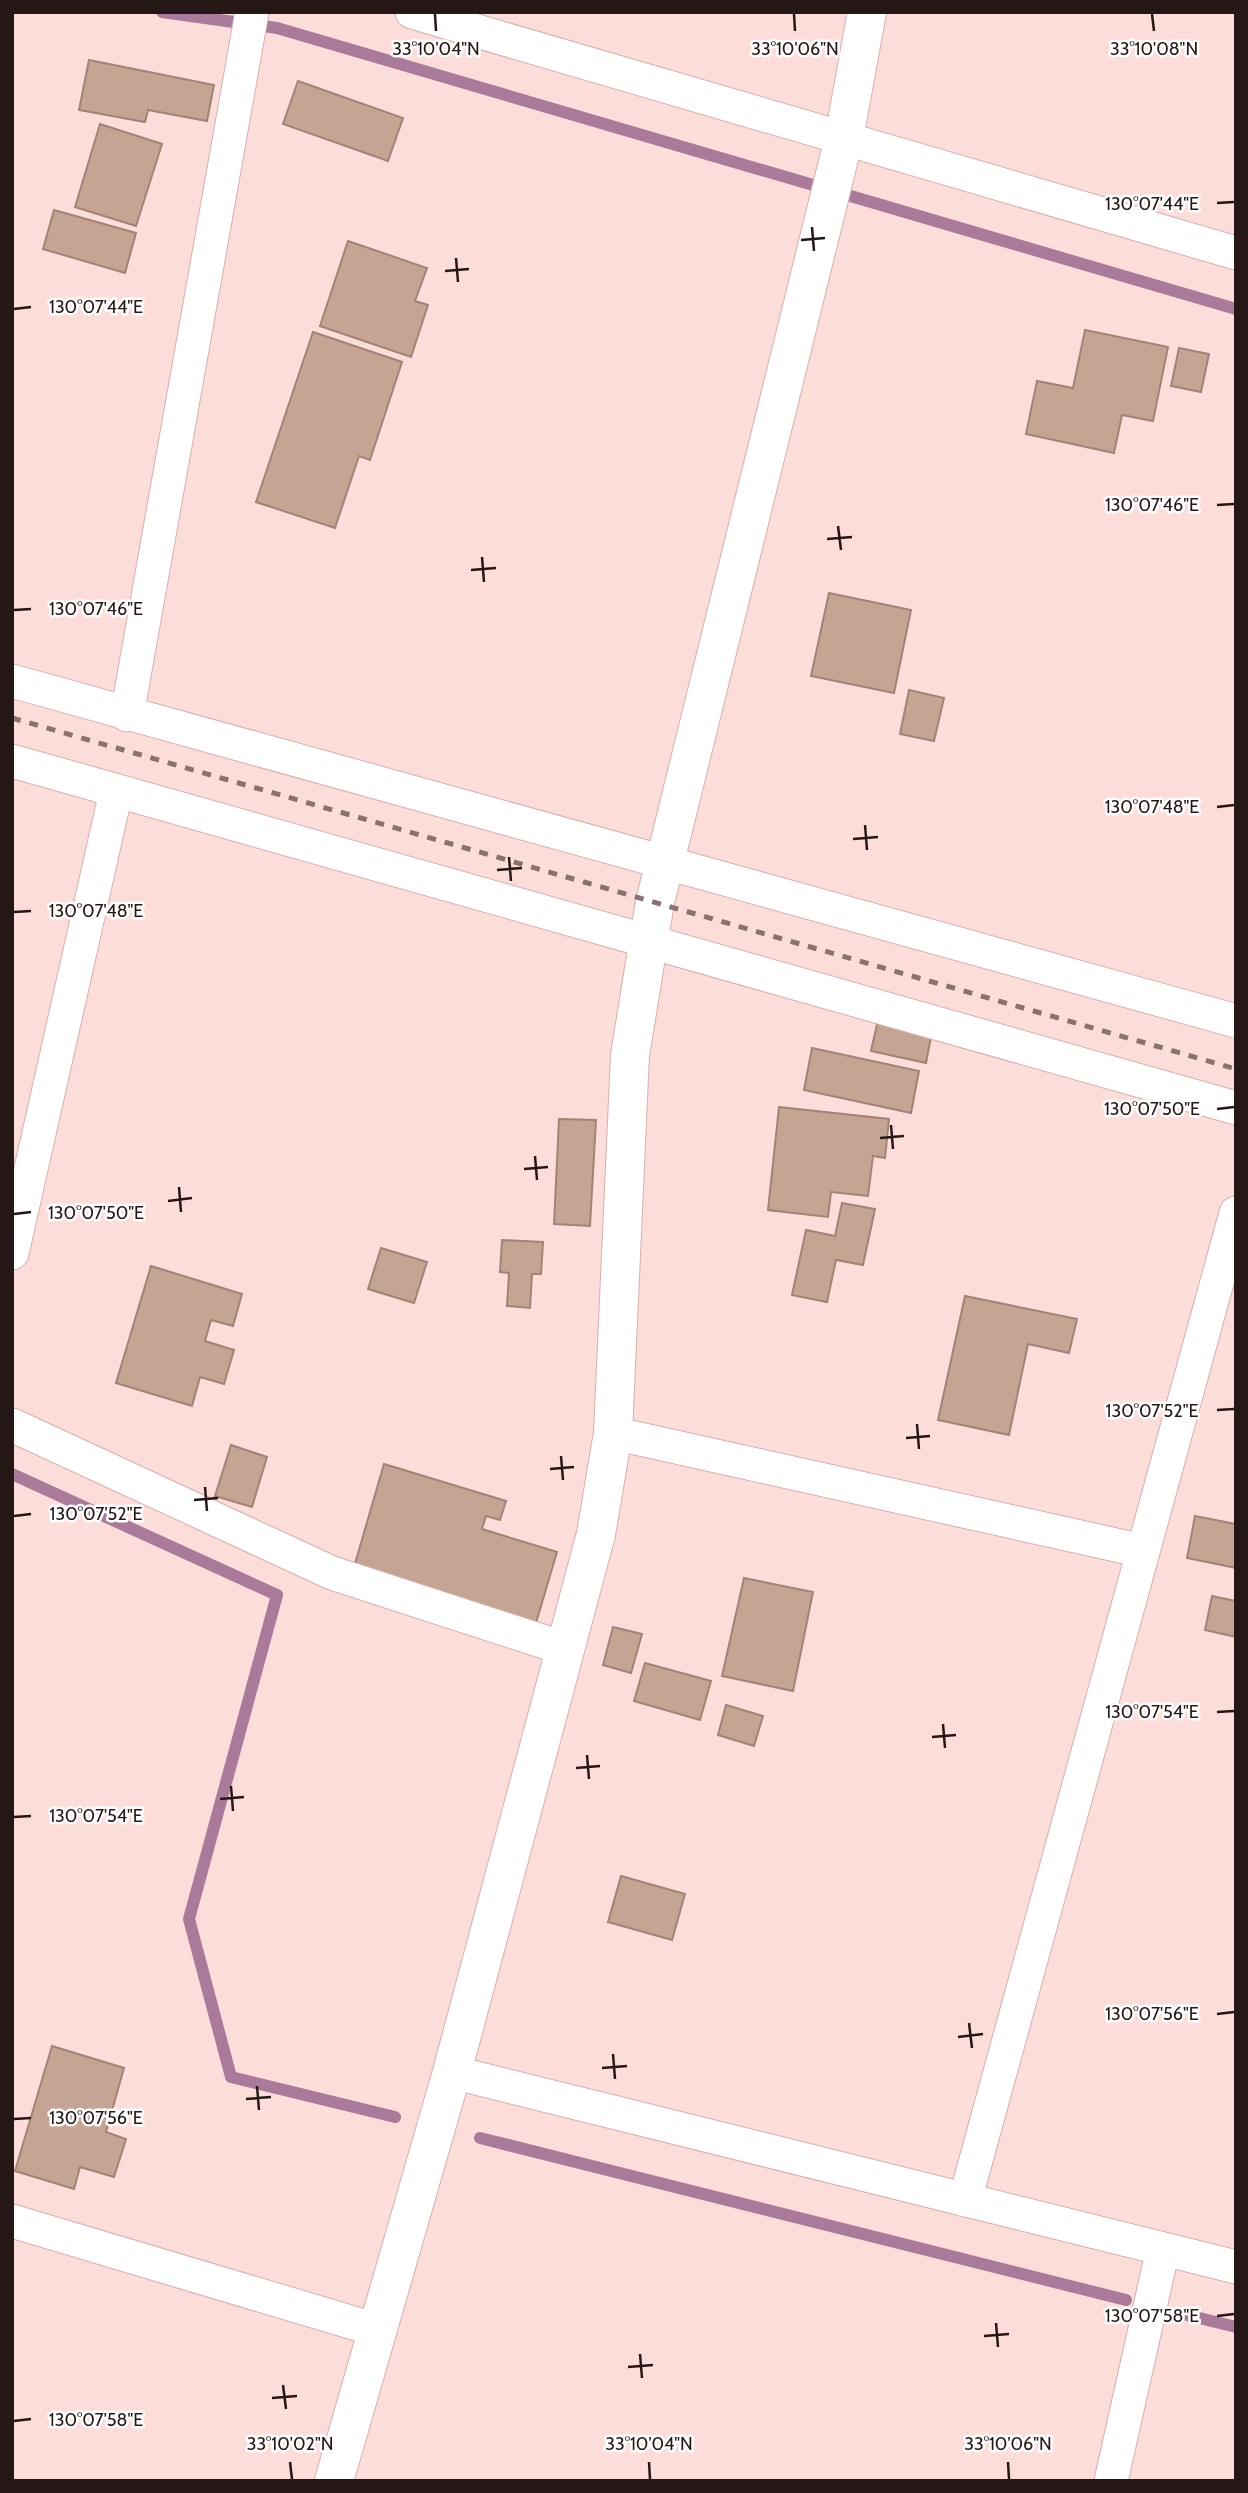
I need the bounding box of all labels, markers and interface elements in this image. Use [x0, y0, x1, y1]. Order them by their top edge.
text: 33°10'04"N [392, 38, 480, 60]
text: 33°10'06"N [751, 38, 839, 60]
text: 33°10'08"N [1110, 38, 1198, 60]
text: 130°07'44"E [1105, 193, 1199, 215]
text: 130°07'44"E [49, 296, 143, 318]
text: 130°07'46"E [1105, 494, 1199, 516]
text: 130°07'46"E [49, 598, 143, 620]
text: 130°07'48"E [1105, 796, 1199, 818]
text: 130°07'48"E [49, 900, 143, 922]
text: 130°07'50"E [1104, 1098, 1200, 1120]
text: 130°07'50"E [48, 1202, 144, 1224]
text: 130°07'52"E [1106, 1400, 1198, 1422]
text: 130°07'52"E [50, 1503, 142, 1525]
text: 130°07'54"E [1105, 1701, 1199, 1723]
text: 130°07'54"E [49, 1805, 143, 1827]
text: 130°07'56"E [1105, 2003, 1199, 2025]
text: 130°07'56"E [49, 2107, 143, 2129]
text: 130°07'58"E [1105, 2305, 1199, 2327]
text: 130°07'58"E [49, 2409, 143, 2431]
text: 33°10'02"N [247, 2433, 333, 2455]
text: 33°10'04"N [605, 2433, 693, 2455]
text: 33°10'06"N [964, 2433, 1052, 2455]

